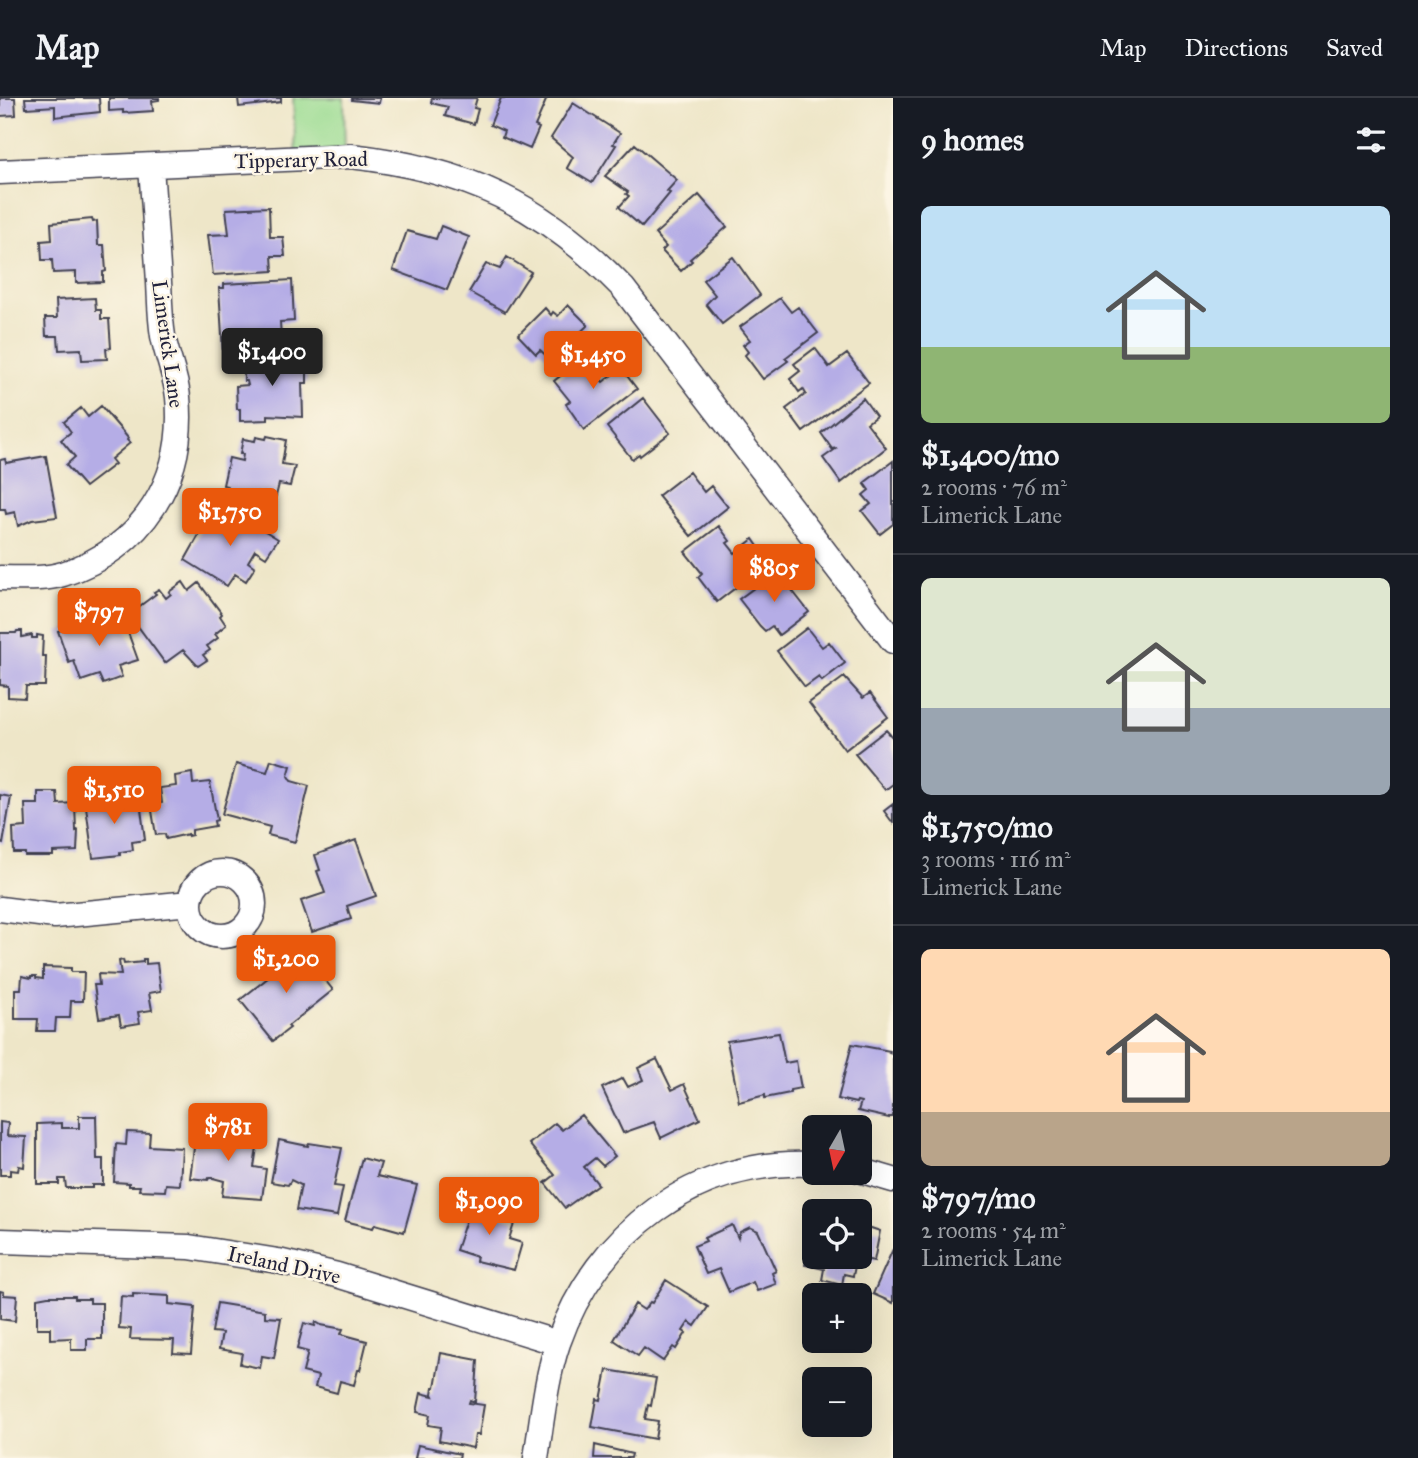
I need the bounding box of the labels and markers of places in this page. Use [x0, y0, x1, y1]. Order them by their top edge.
pin: $1,400 [215, 328, 329, 388]
pin: $1,450 [536, 331, 650, 391]
pin: $1,750 [173, 489, 287, 548]
pin: $805 [733, 545, 815, 604]
pin: $797 [58, 588, 140, 648]
pin: $1,510 [57, 766, 171, 826]
pin: $1,200 [229, 936, 343, 995]
pin: $781 [187, 1104, 269, 1163]
pin: $1,090 [432, 1178, 546, 1237]

